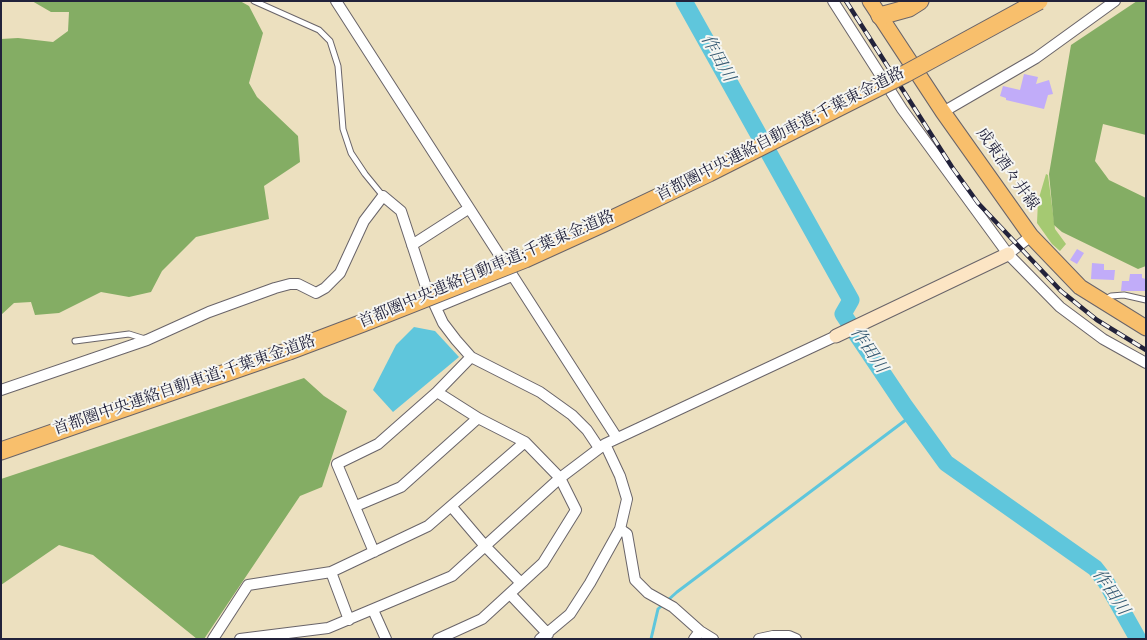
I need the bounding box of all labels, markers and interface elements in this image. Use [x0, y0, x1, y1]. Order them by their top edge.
water label: 作田川 [695, 32, 737, 86]
street label: 首都圏中央連絡自動車道;千葉東金道路 [654, 65, 908, 207]
street label: 成東酒々井線 [971, 125, 1041, 215]
street label: 首都圏中央連絡自動車道;千葉東金道路 [356, 208, 618, 334]
water label: 作田川 [844, 324, 890, 378]
street label: 首都圏中央連絡自動車道;千葉東金道路 [51, 333, 319, 441]
water label: 作田川 [1086, 566, 1132, 620]

